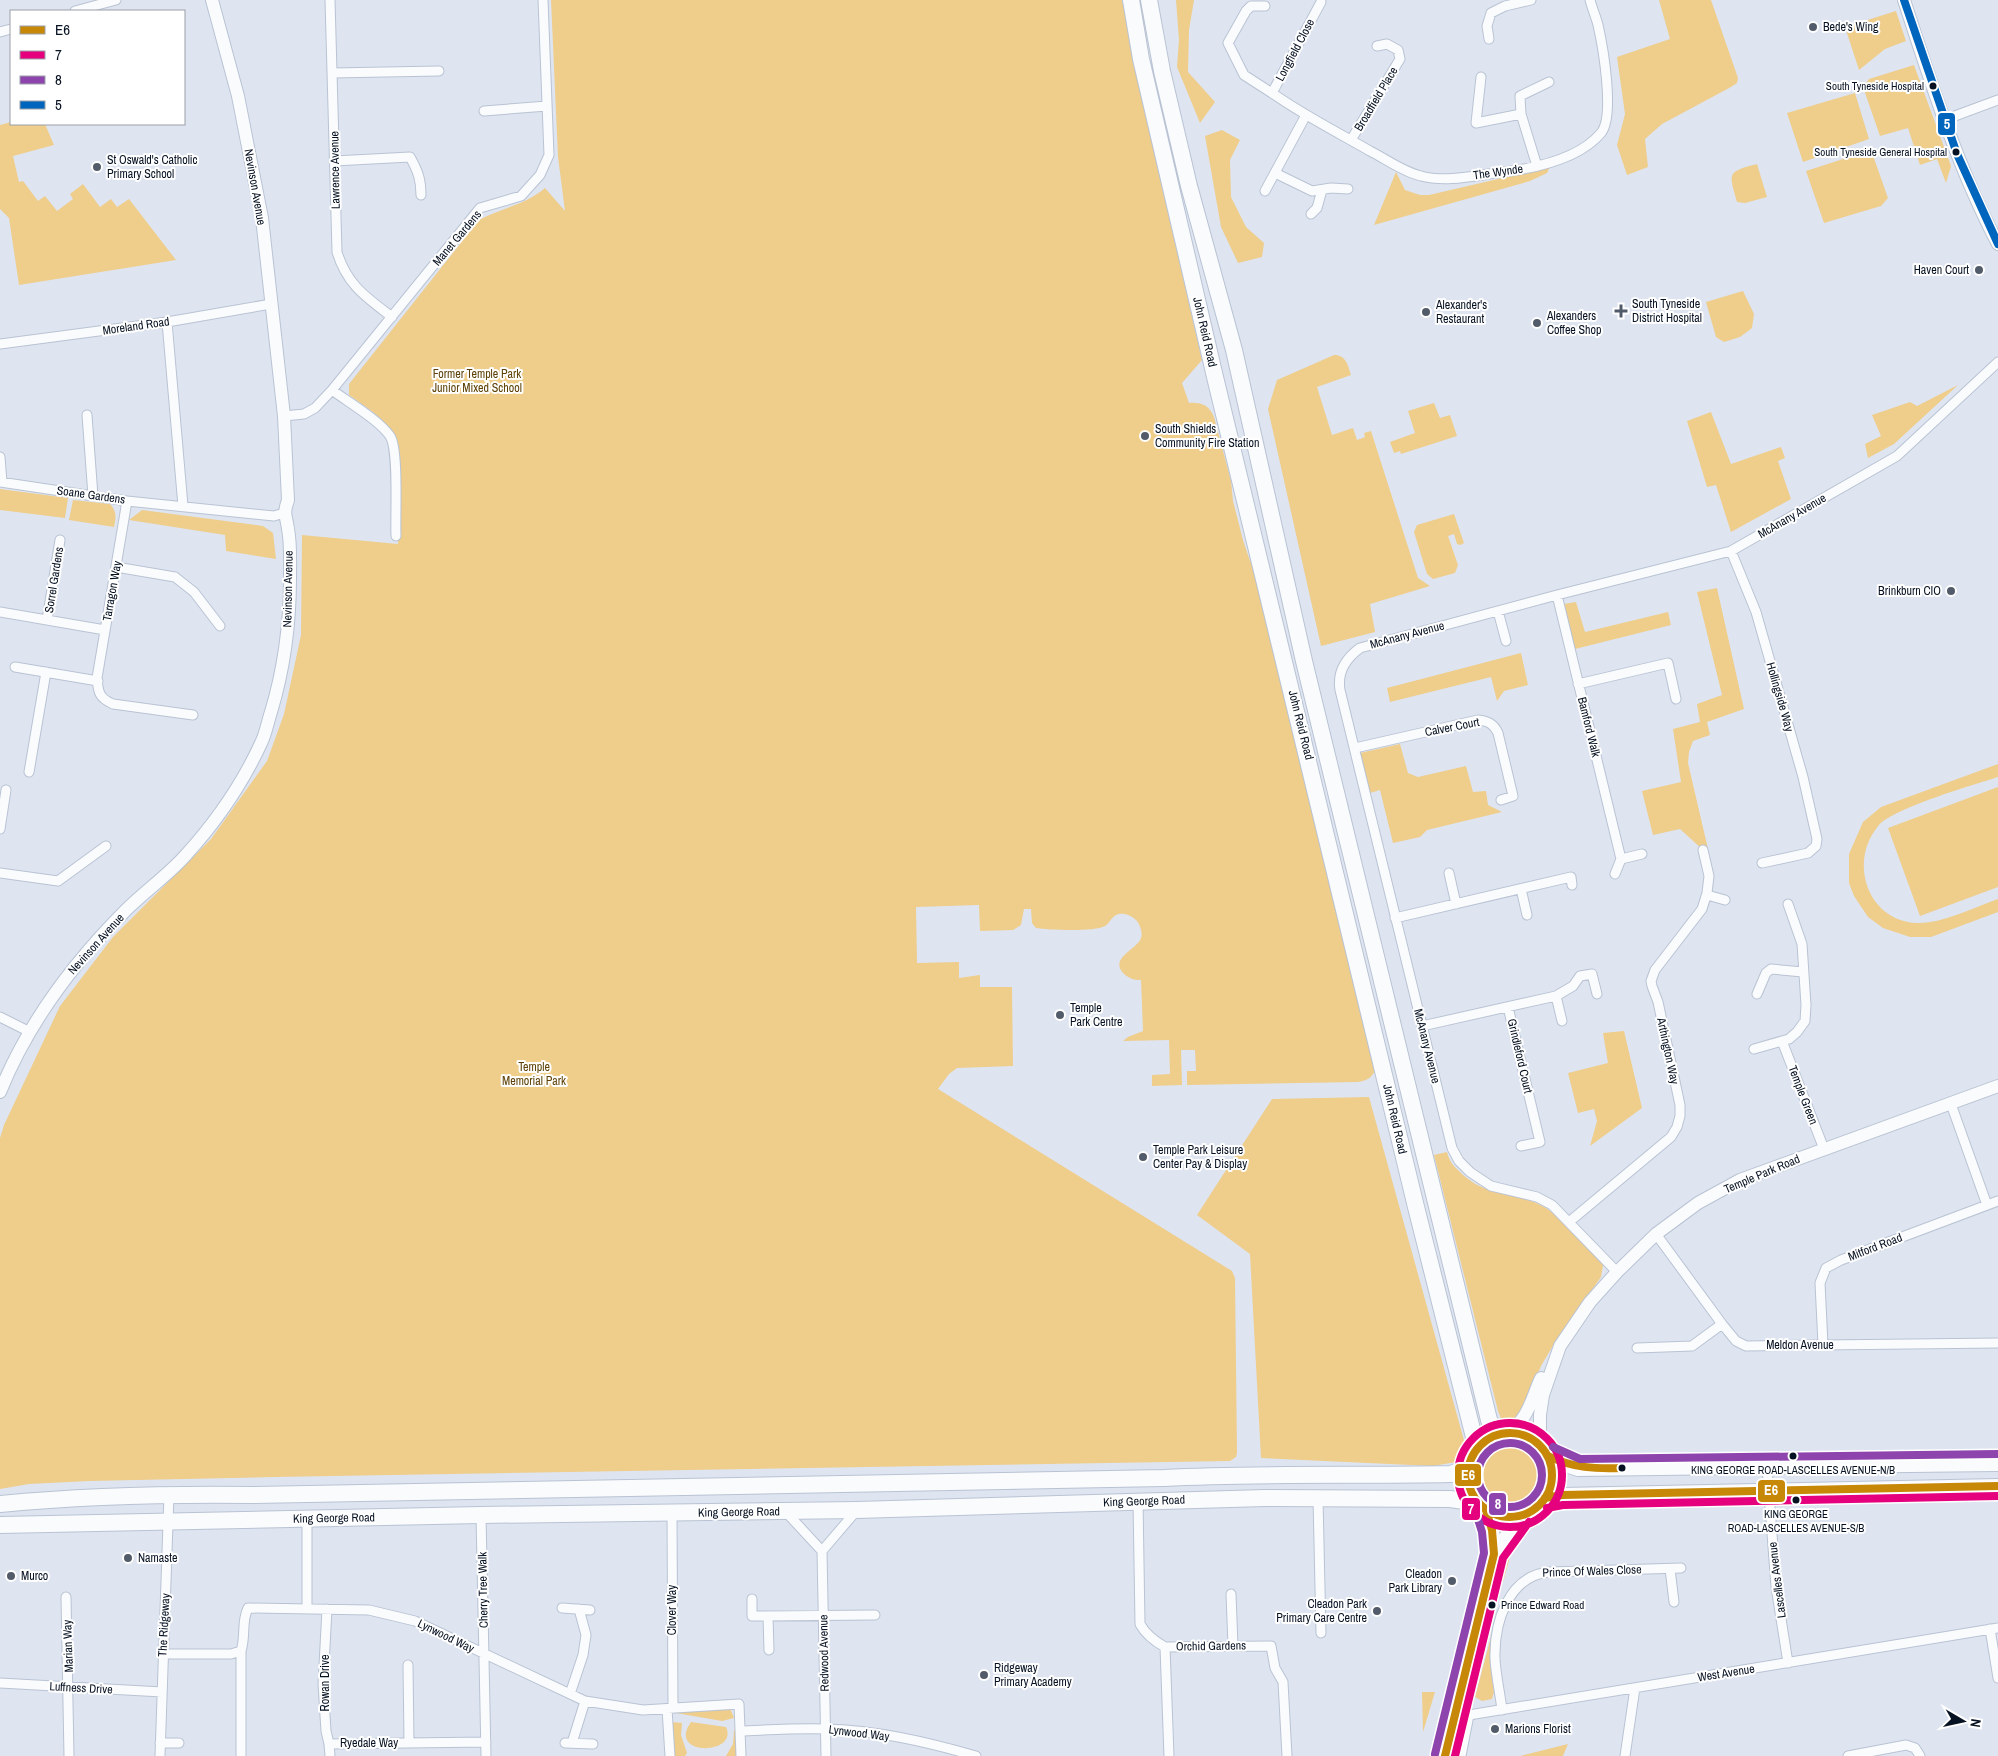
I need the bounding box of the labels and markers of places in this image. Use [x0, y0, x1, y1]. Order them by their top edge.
place label: Bede's Wing [1823, 19, 1879, 35]
marker: Bede's Wing [1807, 21, 1819, 33]
place label: South Tyneside Hospital [1826, 79, 1924, 93]
marker: South Tyneside Hospital [1928, 81, 1938, 91]
place label: South Tyneside General Hospital [1814, 145, 1947, 159]
marker: South Tyneside General Hospital [1951, 147, 1961, 157]
place label: St Oswald's Catholic Primary School [107, 152, 198, 182]
marker: St Oswald's Catholic Primary School [91, 161, 103, 173]
place label: Haven Court [1914, 262, 1969, 278]
marker: Haven Court [1973, 264, 1985, 276]
place label: South Tyneside District Hospital [1632, 296, 1702, 326]
place label: Alexander's Restaurant [1435, 297, 1487, 327]
marker: South Tyneside District Hospital [1614, 304, 1628, 318]
marker: Alexander's Restaurant [1420, 306, 1432, 318]
place label: Alexanders Coffee Shop [1546, 308, 1602, 338]
marker: Alexanders Coffee Shop [1531, 317, 1543, 329]
place label: South Shields Community Fire Station [1155, 421, 1259, 451]
marker: South Shields Community Fire Station [1139, 430, 1151, 442]
place label: Brinkburn CIO [1878, 583, 1941, 599]
marker: Brinkburn CIO [1945, 585, 1957, 597]
place label: Temple Park Centre [1070, 1000, 1123, 1030]
marker: Temple Park Centre [1054, 1009, 1066, 1021]
place label: Temple Park Leisure Center Pay & Display [1153, 1142, 1247, 1172]
marker: Temple Park Leisure Center Pay & Display [1137, 1151, 1149, 1163]
marker: KING GEORGE ROAD-LASCELLES AVENUE-N/B [1788, 1451, 1798, 1461]
unlabelled marker [1617, 1463, 1627, 1473]
place label: KING GEORGE ROAD-LASCELLES AVENUE-N/B [1691, 1463, 1895, 1477]
marker: KING GEORGE ROAD-LASCELLES AVENUE-S/B [1791, 1495, 1801, 1505]
place label: KING GEORGE ROAD-LASCELLES AVENUE-S/B [1728, 1507, 1864, 1535]
place label: Namaste [138, 1550, 177, 1566]
marker: Namaste [122, 1552, 134, 1564]
place label: Cleadon Park Library [1388, 1566, 1442, 1596]
place label: Murco [21, 1568, 48, 1584]
marker: Murco [5, 1570, 17, 1582]
marker: Cleadon Park Library [1446, 1575, 1458, 1587]
place label: Cleadon Park Primary Care Centre [1276, 1596, 1367, 1626]
place label: Prince Edward Road [1501, 1598, 1584, 1612]
marker: Prince Edward Road [1487, 1600, 1497, 1610]
marker: Cleadon Park Primary Care Centre [1371, 1605, 1383, 1617]
place label: Ridgeway Primary Academy [994, 1660, 1072, 1690]
marker: Ridgeway Primary Academy [978, 1669, 990, 1681]
place label: Marions Florist [1505, 1721, 1571, 1737]
marker: Marions Florist [1489, 1723, 1501, 1735]

